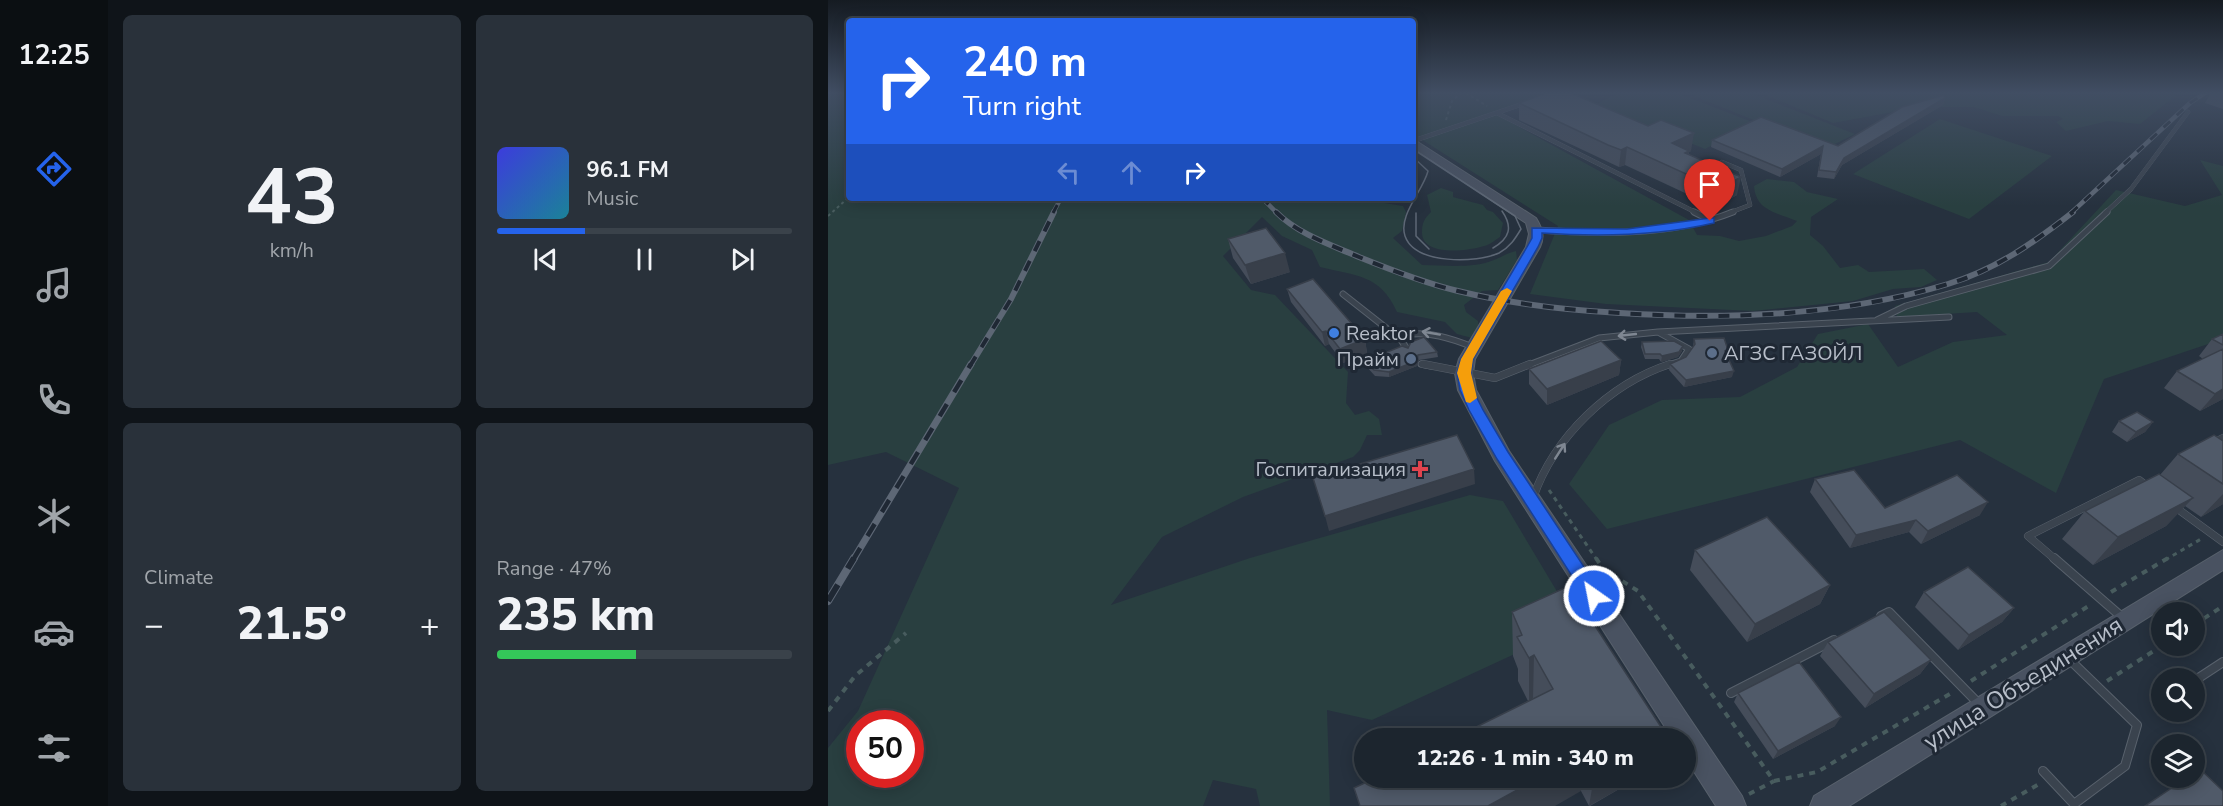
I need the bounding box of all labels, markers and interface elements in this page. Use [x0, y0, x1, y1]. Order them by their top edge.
text: 240 m [963, 34, 1087, 91]
text: 12:25 [18, 37, 90, 74]
icon: right [864, 42, 942, 120]
text: Turn right [963, 88, 1081, 125]
text: 43 [245, 144, 339, 251]
icon: directions [33, 148, 75, 190]
text: 96.1 FM [587, 155, 669, 185]
icon: left [1052, 156, 1085, 189]
icon: ahead [1115, 156, 1148, 189]
icon: right [1178, 156, 1211, 189]
pin [1684, 159, 1735, 221]
icon: arrive [1693, 168, 1726, 201]
text: Music [587, 185, 638, 212]
text: km/h [270, 237, 314, 264]
icon: previous [529, 243, 562, 276]
icon: pause [628, 243, 661, 276]
icon: next [726, 243, 759, 276]
icon: music [33, 264, 75, 306]
place label: Reaktor [1346, 320, 1415, 347]
marker: Reaktor [1327, 326, 1341, 340]
one-way arrow [1422, 327, 1442, 338]
one-way arrow [1617, 330, 1637, 341]
place label: АГЗС ГАЗОЙЛ [1724, 340, 1862, 367]
place label: Прайм [1336, 346, 1399, 373]
marker: АГЗС ГАЗОЙЛ [1705, 346, 1719, 360]
marker: Прайм [1404, 352, 1418, 366]
icon: phone [33, 379, 75, 421]
one-way arrow [1553, 442, 1566, 459]
place label: Госпитализация [1255, 456, 1406, 483]
marker: Госпитализация [1411, 460, 1429, 478]
icon: climate [33, 495, 75, 537]
text: Range · 47% [497, 555, 612, 582]
text: Climate [144, 564, 213, 591]
position arrow [1562, 564, 1626, 628]
text: 235 km [497, 585, 655, 646]
text: 21.5° [237, 594, 347, 655]
map controls [2151, 602, 2205, 788]
button: sound [2151, 602, 2205, 656]
text: − [144, 603, 164, 648]
text: + [420, 603, 439, 648]
street label: улица Объединения [1917, 609, 2129, 757]
icon: car [33, 611, 75, 653]
button: search [2151, 668, 2205, 722]
speed limit sign: 50 [846, 710, 924, 788]
icon: filters [33, 727, 75, 769]
button: layers [2151, 734, 2205, 788]
text: 12:26 · 1 min · 340 m [1416, 743, 1634, 773]

